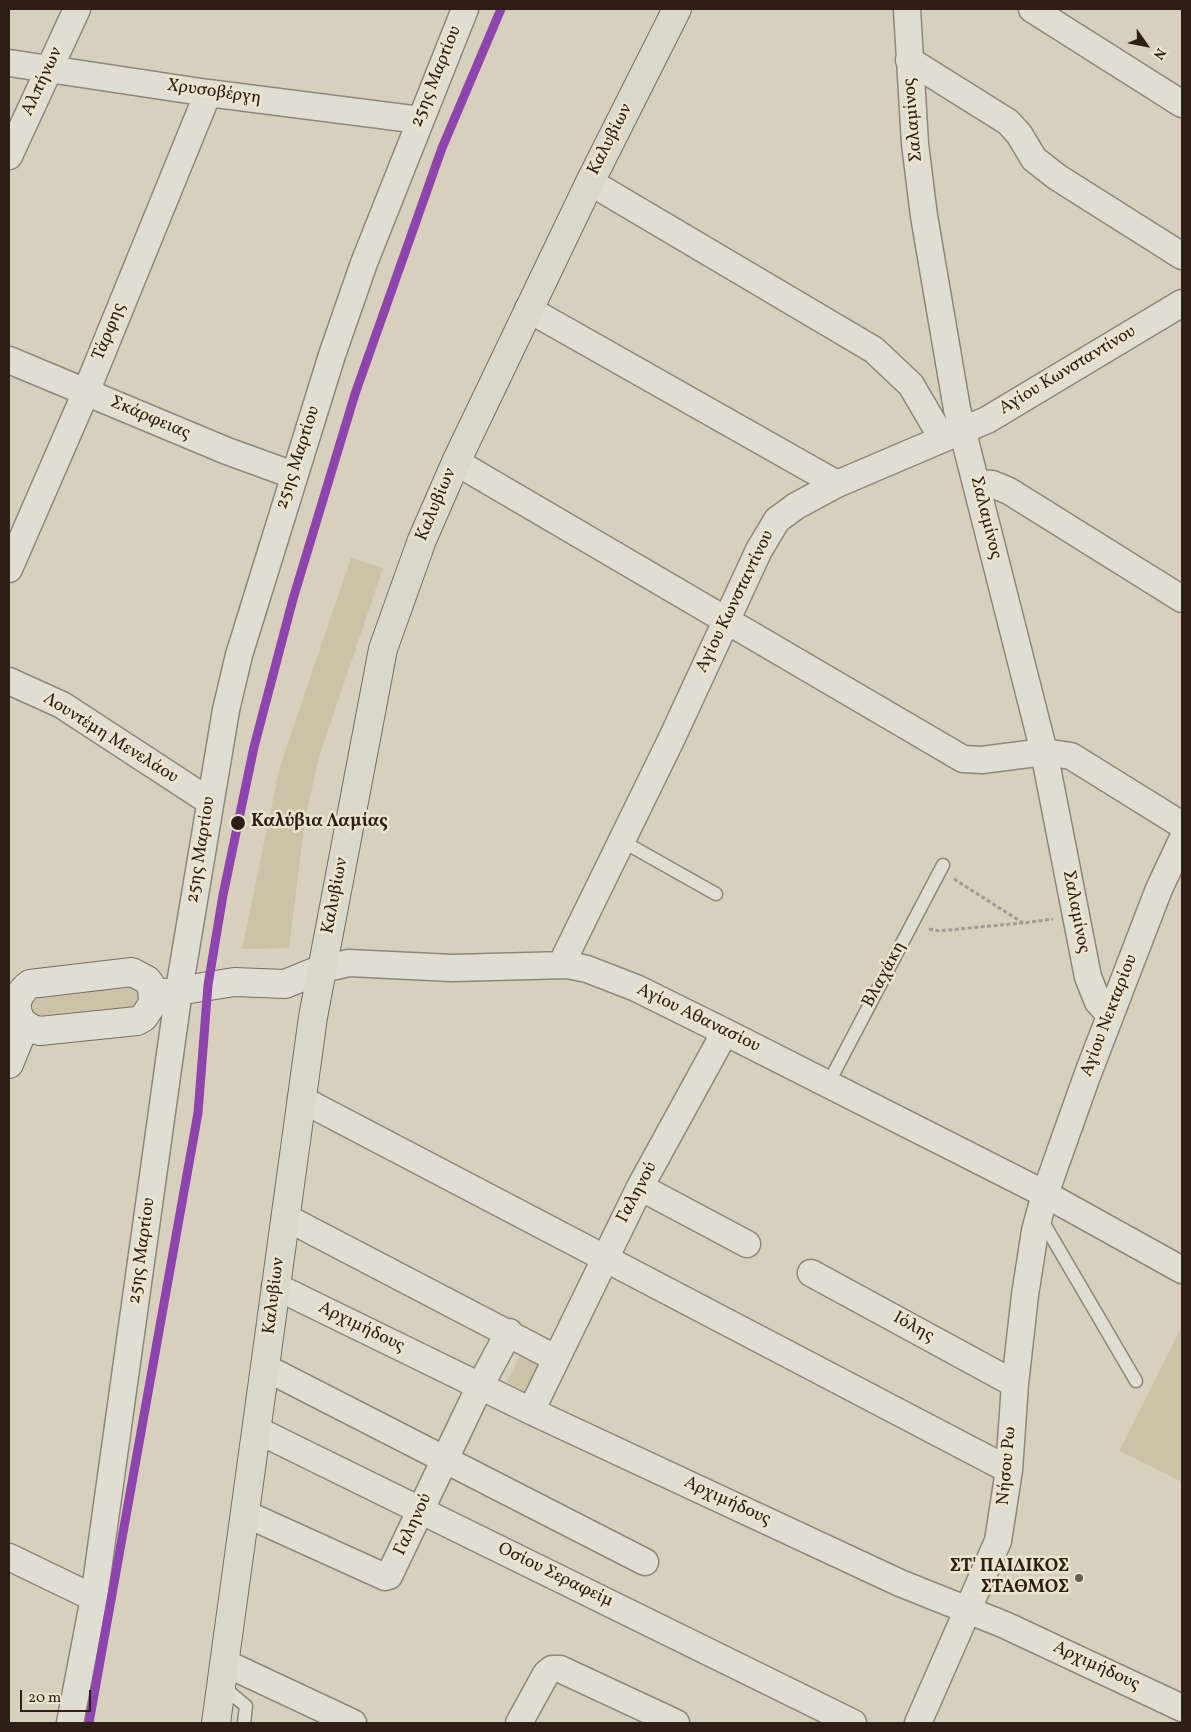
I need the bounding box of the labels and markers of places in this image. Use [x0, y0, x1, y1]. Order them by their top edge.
place label: Καλύβια Λαμίας [251, 812, 388, 834]
marker: Καλύβια Λαμίας [229, 814, 247, 832]
place label: ΣΤ' ΠΑΙΔΙΚΟΣ ΣΤΑΘΜΟΣ [950, 1557, 1069, 1600]
marker: ΣΤ' ΠΑΙΔΙΚΟΣ ΣΤΑΘΜΟΣ [1073, 1572, 1085, 1584]

